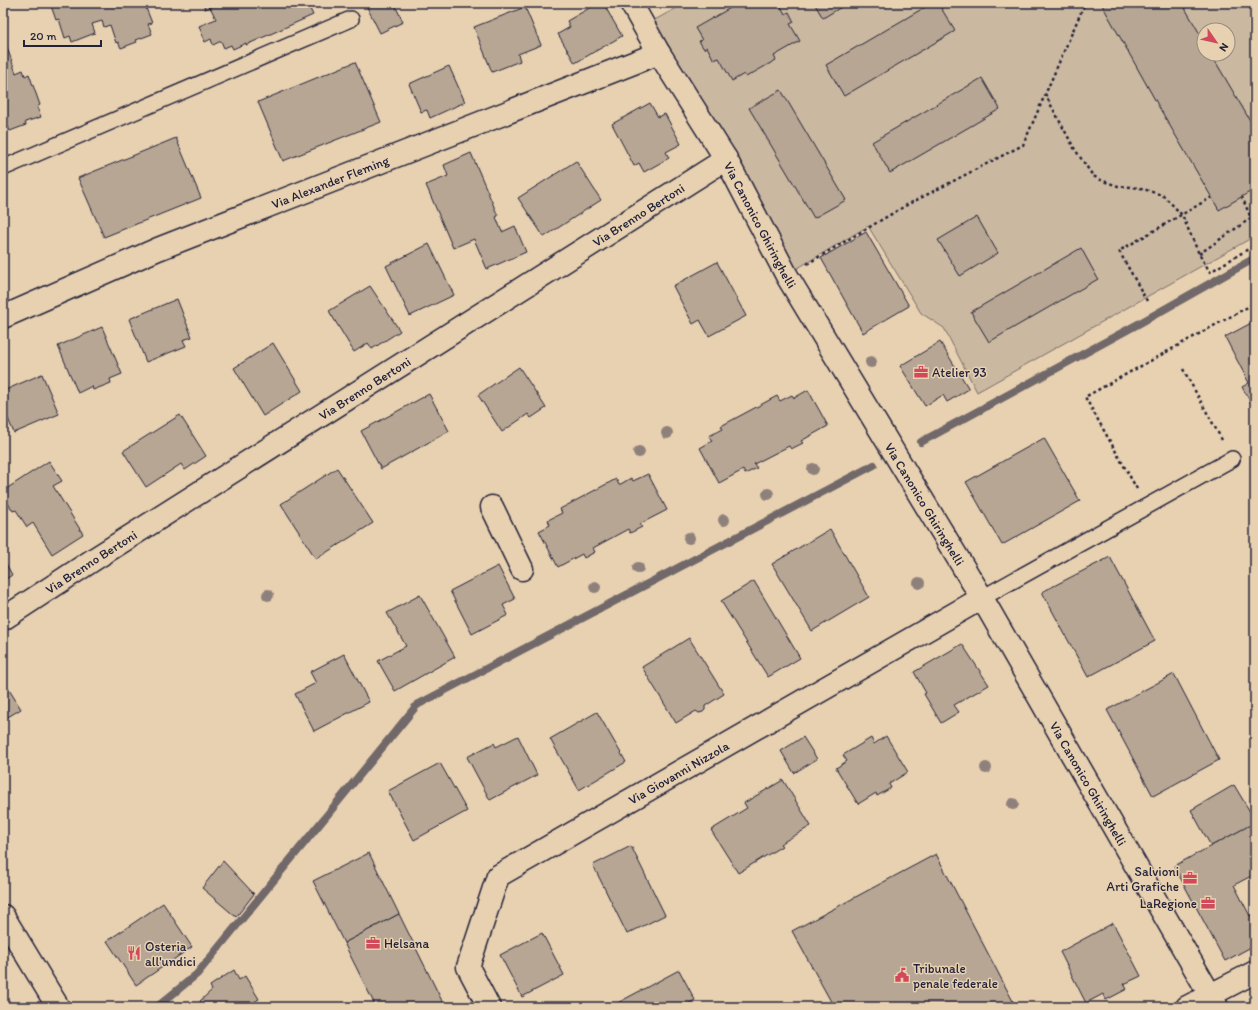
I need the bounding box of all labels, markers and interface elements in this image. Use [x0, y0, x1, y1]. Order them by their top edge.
scale bar [24, 22, 101, 48]
north arrow [1196, 22, 1236, 62]
text: 20 m [30, 29, 57, 43]
text: N [1216, 41, 1231, 54]
street label: Via Alexander Fleming [269, 152, 391, 212]
street label: Via Canonico Ghiringhelli [721, 159, 800, 291]
street label: Via Brenno Bertoni [590, 180, 687, 250]
street label: Via Brenno Bertoni [316, 354, 413, 423]
office icon: Atelier 93 [913, 364, 929, 380]
place label: Atelier 93 [932, 365, 987, 380]
street label: Via Canonico Ghiringhelli [882, 440, 967, 568]
street label: Via Brenno Bertoni [43, 527, 140, 597]
street label: Via Canonico Ghiringhelli [1047, 719, 1130, 848]
street label: Via Giovanni Nizzola [626, 738, 732, 808]
place label: Salvioni Arti Grafiche [1107, 864, 1179, 894]
office icon: Salvioni Arti Grafiche [1182, 870, 1198, 886]
office icon: LaRegione [1200, 895, 1216, 911]
place label: LaRegione [1140, 896, 1197, 911]
office icon: Helsana [365, 935, 381, 951]
place label: Helsana [384, 936, 429, 951]
place label: Osteria all'undici [145, 939, 196, 969]
restaurant icon: Osteria all'undici [126, 945, 142, 961]
place label: Tribunale penale federale [913, 961, 998, 991]
public building icon: Tribunale penale federale [894, 967, 910, 983]

